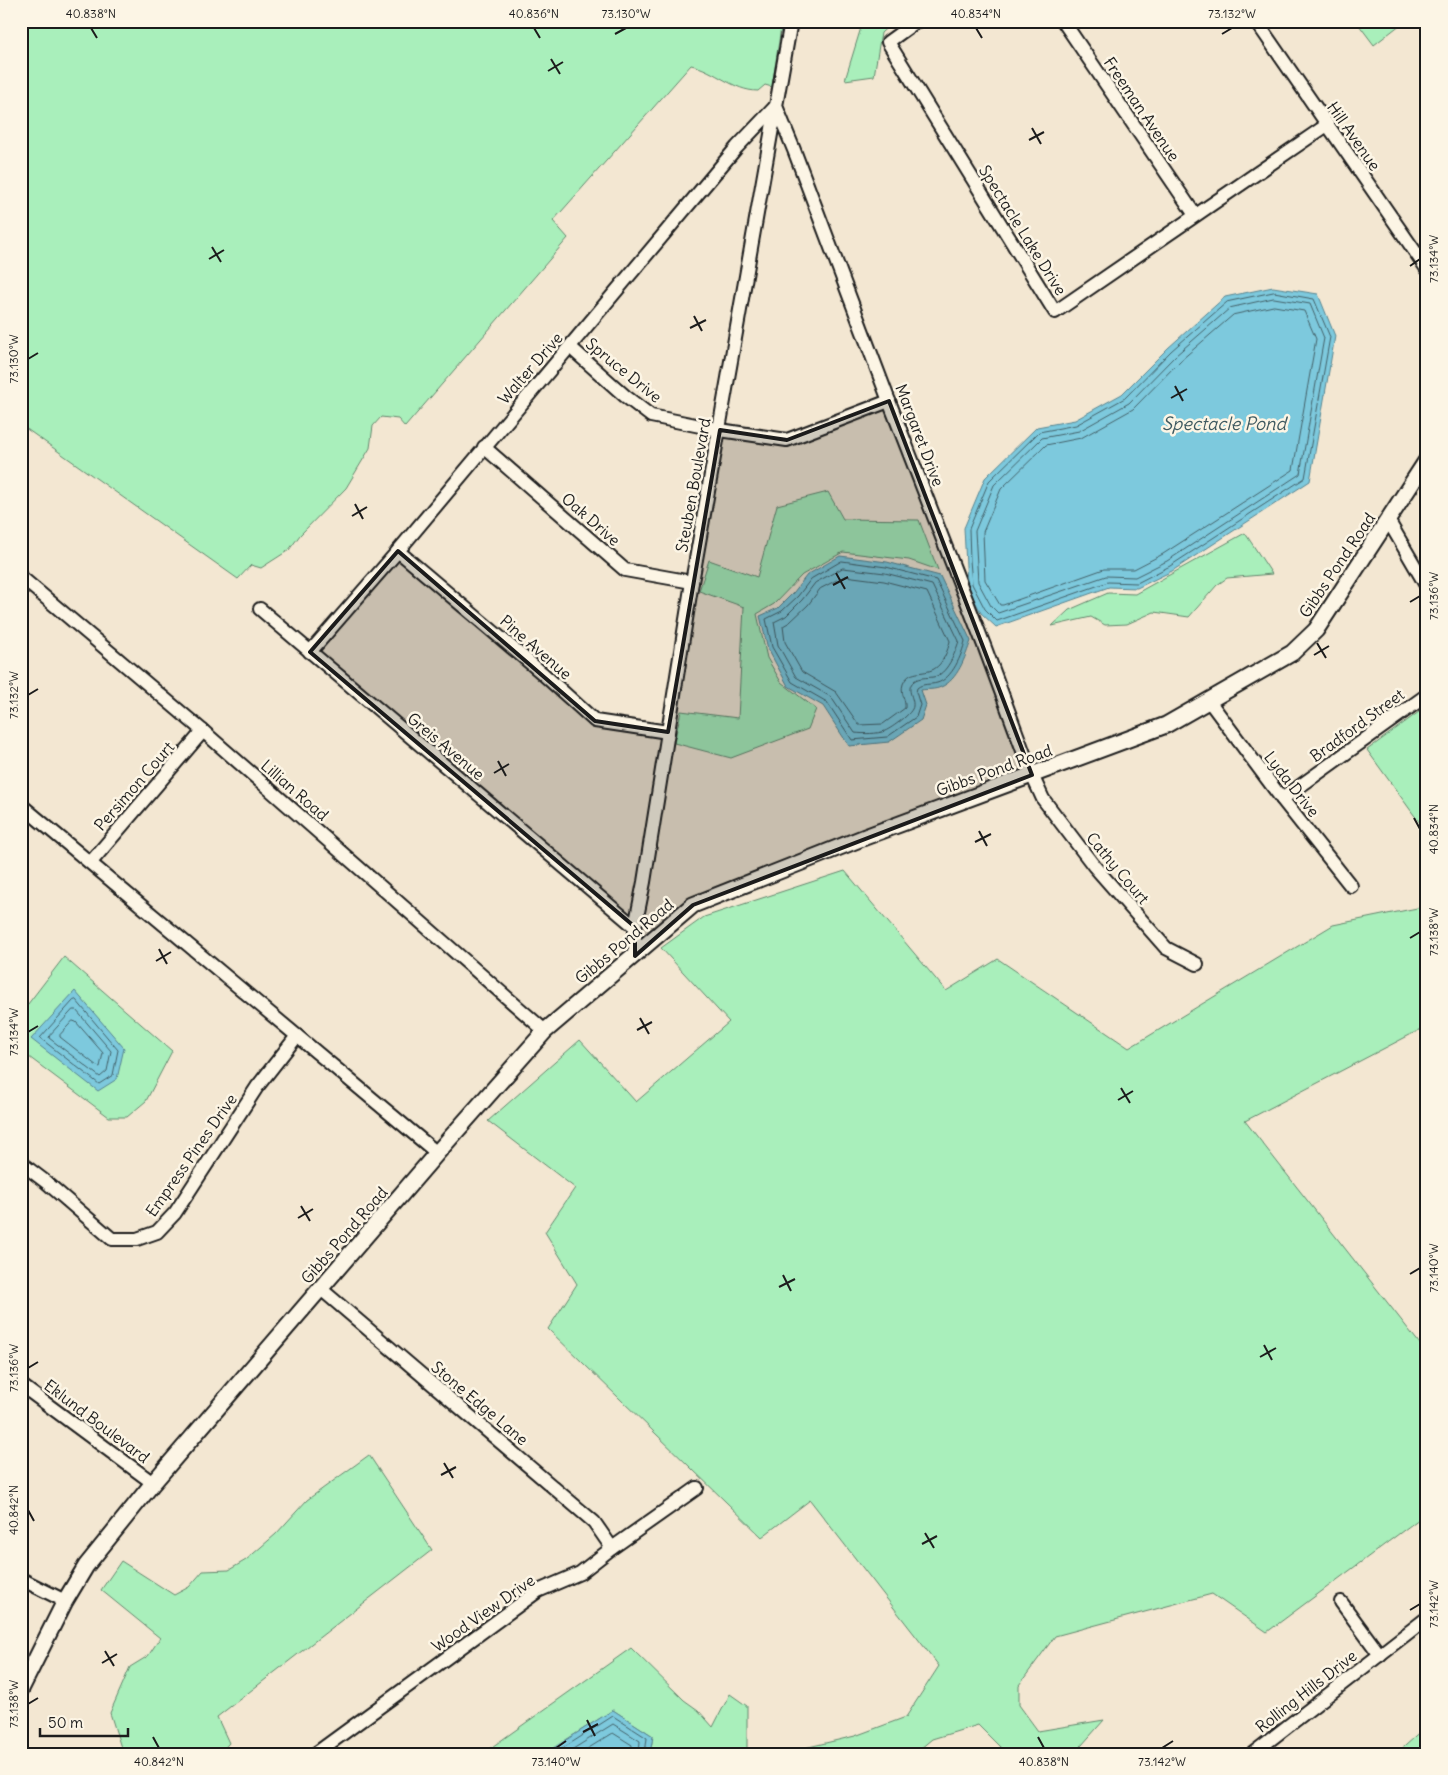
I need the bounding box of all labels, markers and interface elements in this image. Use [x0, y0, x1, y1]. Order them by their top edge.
text: 40.838°N [66, 6, 116, 21]
text: 40.836°N [509, 6, 559, 21]
text: 73.130°W [601, 6, 651, 21]
text: 40.834°N [951, 6, 1001, 21]
text: 73.132°W [1208, 6, 1256, 21]
street label: Freeman Avenue [1100, 53, 1184, 165]
street label: Hill Avenue [1323, 98, 1385, 174]
street label: Spectacle Lake Drive [975, 161, 1071, 299]
text: 73.134°W [1426, 235, 1441, 283]
street label: Walter Drive [493, 328, 567, 408]
street label: Spruce Drive [582, 333, 666, 407]
text: 73.130°W [6, 334, 21, 384]
street label: Margaret Drive [891, 381, 949, 489]
water label: Spectacle Pond [1162, 412, 1288, 435]
street label: Steuben Boulevard [671, 416, 715, 554]
street label: Oak Drive [558, 488, 624, 550]
street label: Gibbs Pond Road [1295, 509, 1379, 621]
text: 73.136°W [1426, 572, 1441, 620]
street label: Pine Avenue [496, 610, 576, 684]
text: 73.132°W [6, 671, 21, 719]
street label: Bradford Street [1306, 684, 1409, 766]
street label: Greis Avenue [403, 708, 489, 784]
street label: Persimon Court [90, 737, 179, 835]
street label: Gibbs Pond Road [933, 740, 1055, 800]
street label: Lyda Drive [1260, 747, 1324, 821]
street label: Lillian Road [257, 755, 333, 825]
text: 40.834°N [1426, 804, 1441, 854]
street label: Cathy Court [1082, 828, 1154, 908]
street label: Gibbs Pond Road [571, 894, 677, 988]
text: 73.138°W [1426, 908, 1441, 956]
text: 73.134°W [6, 1008, 21, 1056]
street label: Empress Pines Drive [141, 1090, 241, 1220]
street label: Gibbs Pond Road [296, 1182, 392, 1288]
text: 73.140°W [1426, 1243, 1441, 1293]
text: 73.136°W [6, 1344, 21, 1392]
street label: Stone Edge Lane [428, 1357, 532, 1449]
street label: Eklund Boulevard [40, 1375, 154, 1467]
text: 40.842°N [6, 1485, 21, 1535]
street label: Wood View Drive [427, 1570, 539, 1656]
text: 73.142°W [1426, 1580, 1441, 1628]
street label: Rolling Hills Drive [1251, 1645, 1361, 1737]
text: 73.138°W [6, 1680, 21, 1728]
scale bar [40, 1705, 128, 1737]
text: 50 m [48, 1713, 83, 1732]
text: 40.842°N [134, 1754, 184, 1769]
text: 73.140°W [531, 1754, 581, 1769]
text: 40.838°N [1019, 1754, 1069, 1769]
text: 73.142°W [1138, 1754, 1186, 1769]

